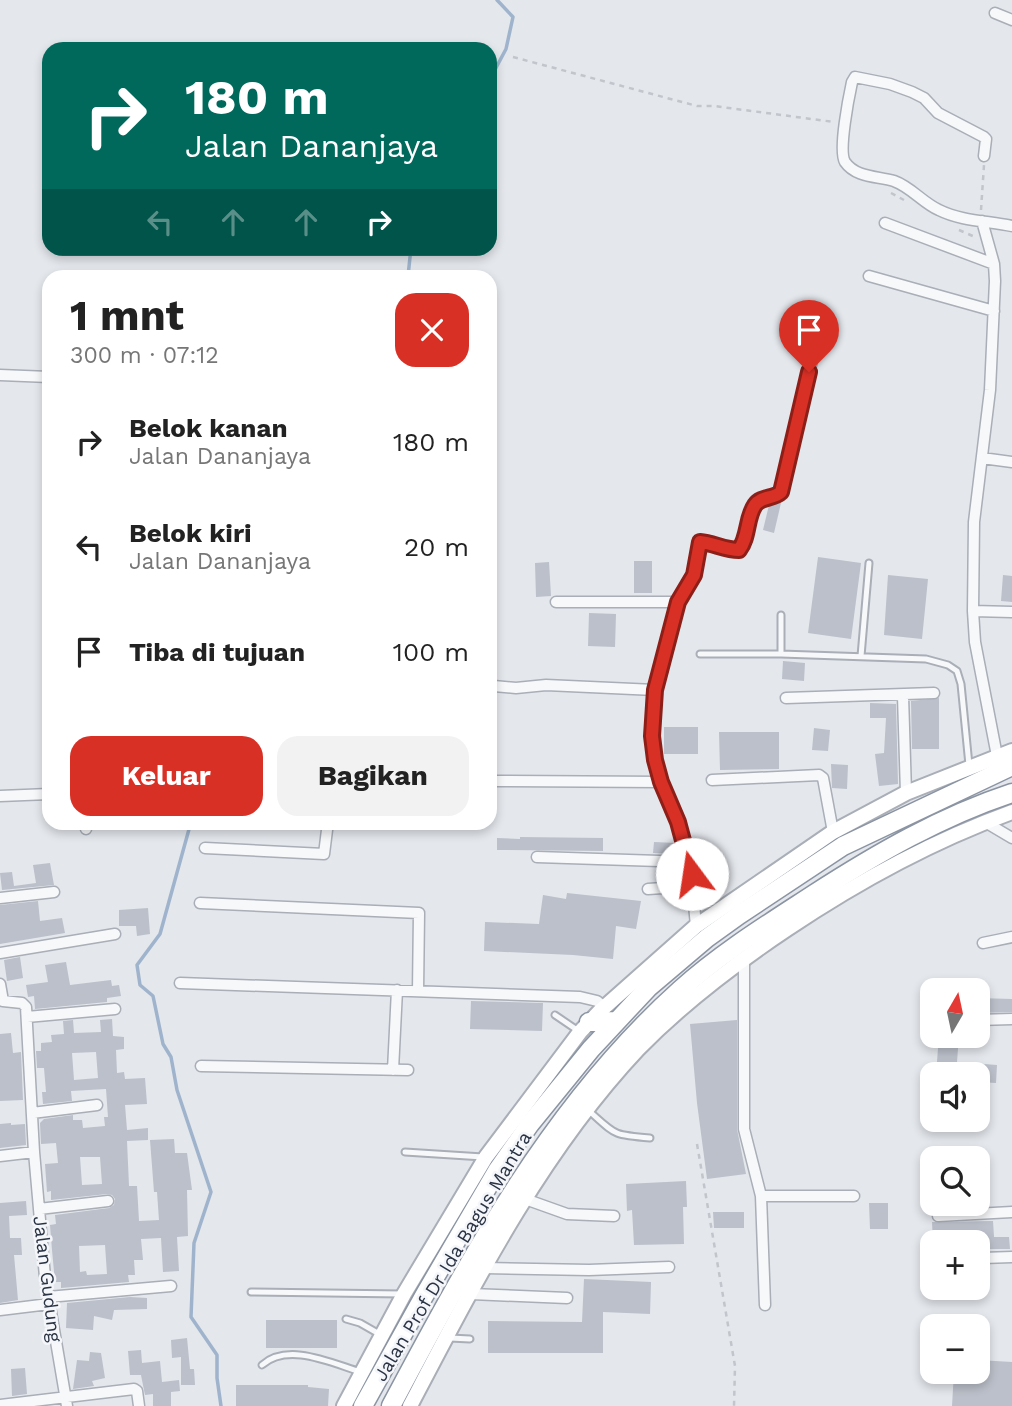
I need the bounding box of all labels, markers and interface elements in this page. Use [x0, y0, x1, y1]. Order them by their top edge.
text: 180 m [185, 68, 329, 126]
icon: right [70, 70, 161, 161]
text: Jalan Dananjaya [185, 127, 438, 165]
icon: left [141, 203, 179, 241]
icon: ahead [214, 203, 252, 241]
icon: ahead [287, 203, 325, 241]
icon: right [360, 203, 398, 241]
text: 1 mnt [70, 291, 184, 340]
button: close [395, 293, 469, 367]
pin [779, 300, 839, 372]
icon: arrive [790, 311, 828, 349]
text: 300 m · 07:12 [70, 342, 219, 369]
text: Belok kanan [129, 413, 288, 443]
icon: right [70, 423, 108, 461]
text: 180 m [393, 427, 469, 457]
text: Jalan Dananjaya [129, 443, 311, 470]
text: Belok kiri [129, 518, 252, 548]
icon: left [70, 528, 108, 566]
text: 20 m [404, 532, 469, 562]
text: Jalan Dananjaya [129, 548, 311, 575]
icon: arrive [70, 633, 108, 671]
text: Tiba di tujuan [129, 637, 305, 667]
text: 100 m [393, 637, 469, 667]
button: Keluar [70, 736, 263, 816]
button: Bagikan [277, 736, 469, 816]
position arrow [655, 837, 729, 911]
north arrow [920, 978, 990, 1048]
map controls [920, 978, 990, 1384]
button: sound [920, 1062, 990, 1132]
street label: Jalan Prof Dr Ida Bagus Mantra [369, 1127, 536, 1385]
button: search [920, 1146, 990, 1216]
street label: Jalan Gudung [28, 1215, 67, 1344]
button: + [920, 1230, 990, 1300]
button: − [920, 1314, 990, 1384]

